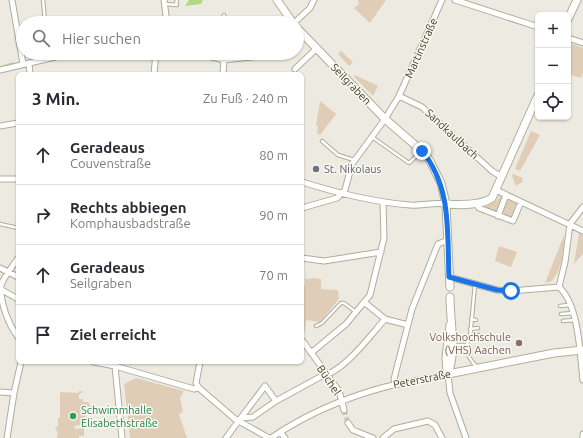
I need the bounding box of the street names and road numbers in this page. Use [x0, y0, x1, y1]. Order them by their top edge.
street label: Martinstraße [402, 16, 440, 80]
street label: Seilgraben [329, 61, 373, 107]
street label: Sandkaulbach [423, 106, 481, 162]
street label: Büchel [315, 363, 343, 397]
street label: Peterstraße [392, 368, 452, 390]

